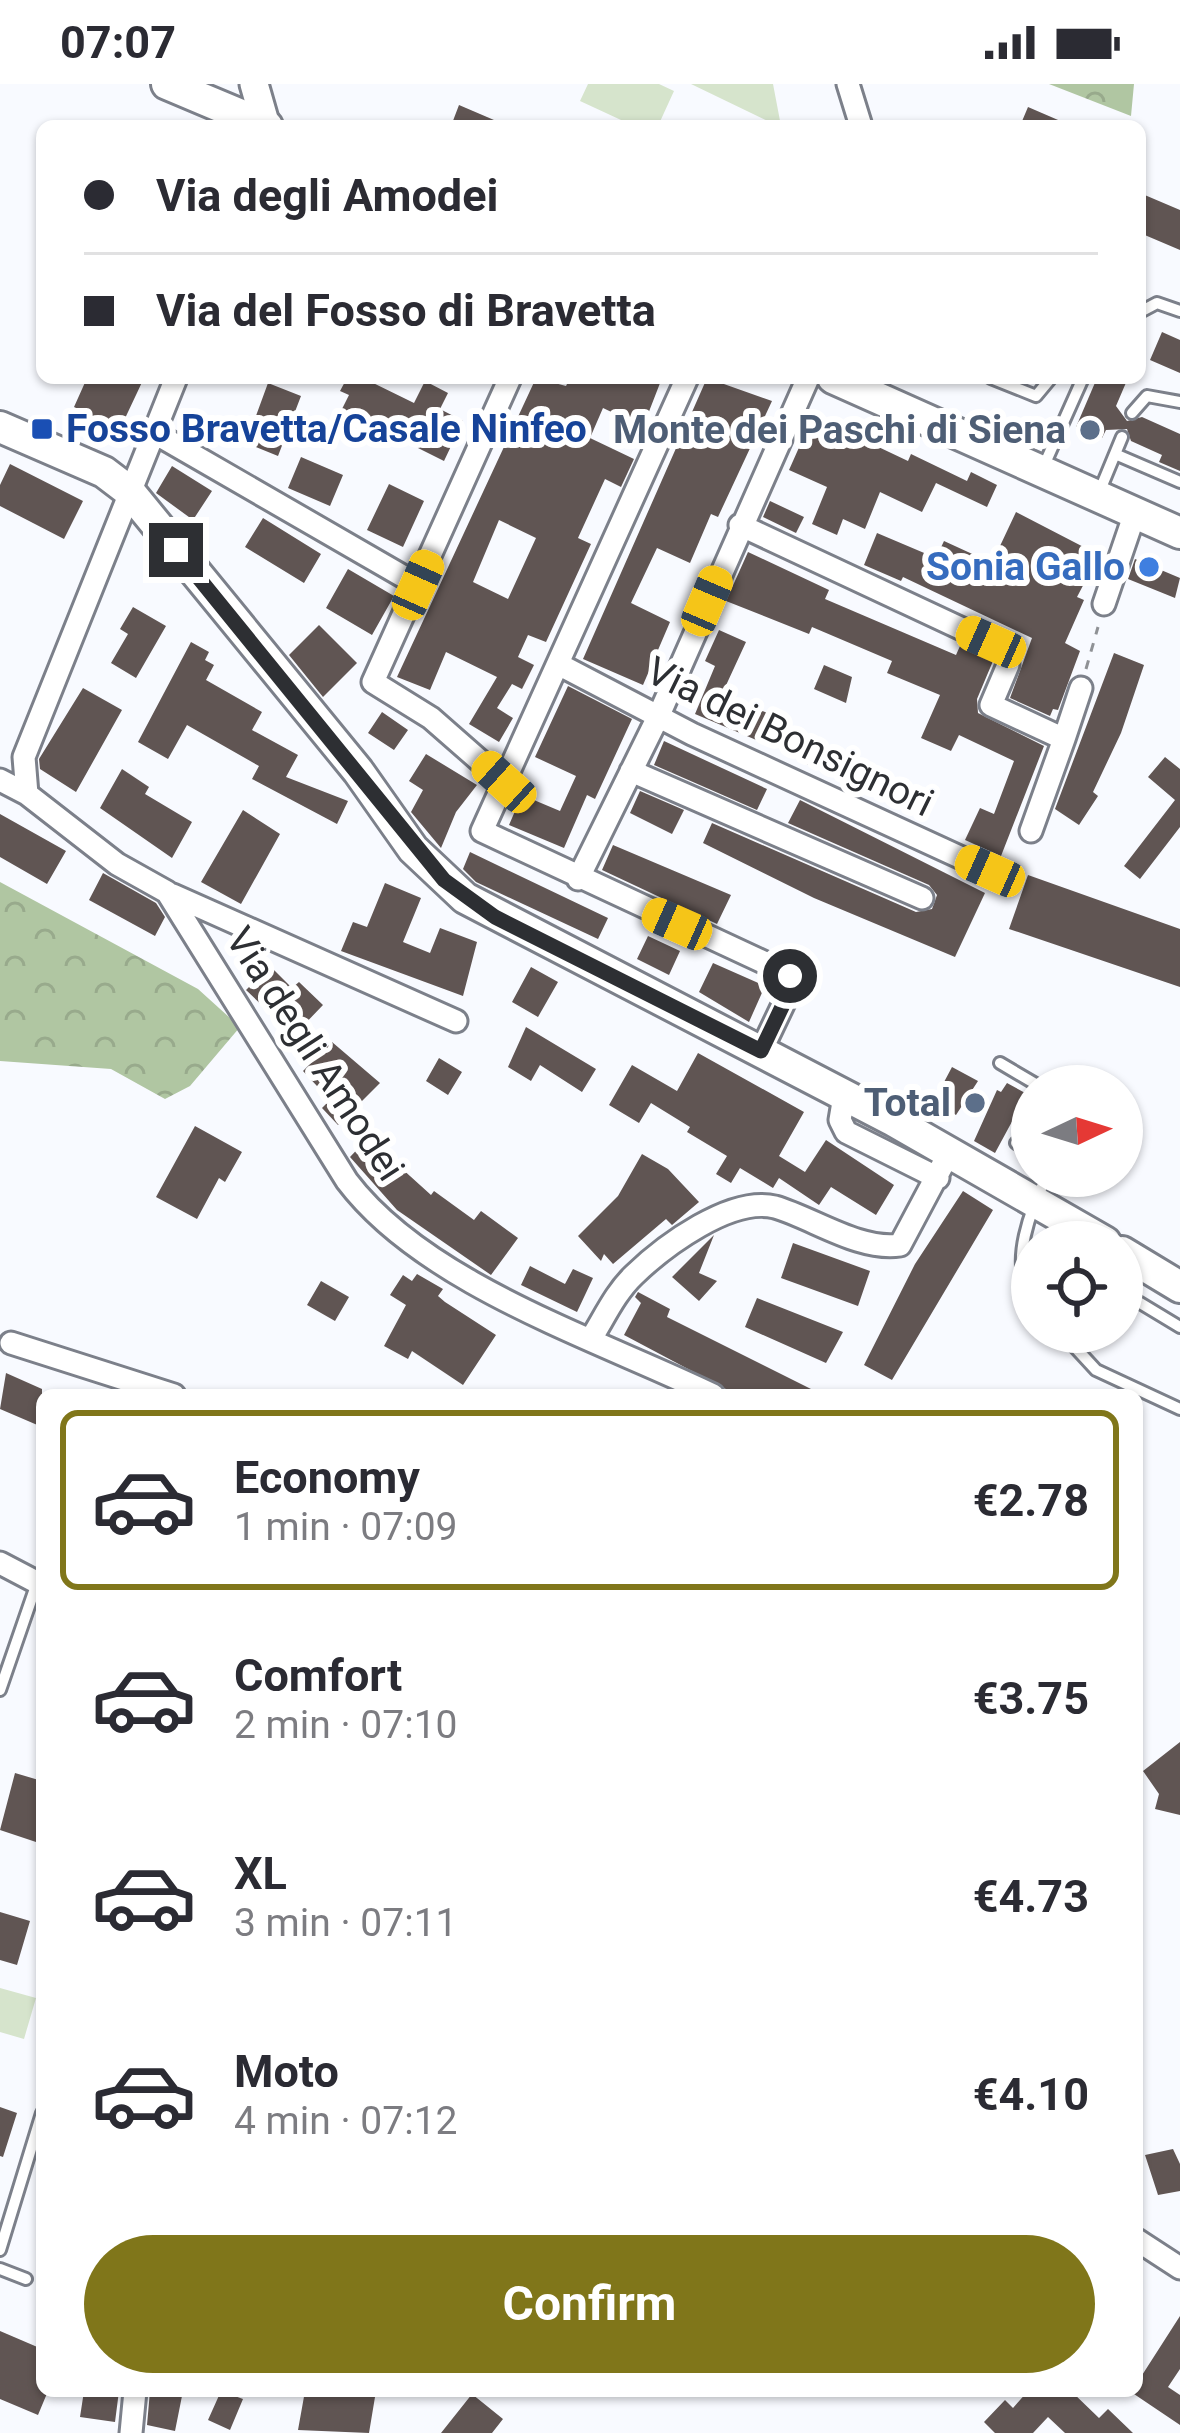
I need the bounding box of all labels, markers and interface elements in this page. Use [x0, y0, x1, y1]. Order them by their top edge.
text: 07:07 [60, 16, 176, 69]
text: Via degli Amodei [156, 169, 498, 222]
text: Via del Fosso di Bravetta [156, 284, 656, 337]
place label: Fosso Bravetta/Casale Ninfeo [66, 406, 587, 452]
place label: Monte dei Paschi di Siena [613, 407, 1066, 453]
marker: Fosso Bravetta/Casale Ninfeo [29, 416, 55, 442]
marker: Monte dei Paschi di Siena [1077, 417, 1103, 443]
route end [149, 523, 203, 577]
place label: Sonia Gallo [926, 544, 1125, 590]
car [387, 545, 449, 625]
marker: Sonia Gallo [1136, 554, 1162, 580]
car [676, 561, 738, 641]
car [951, 611, 1031, 673]
street label: Via dei Bonsignori [639, 648, 941, 826]
car [465, 745, 543, 819]
car [950, 840, 1030, 902]
car [637, 893, 717, 955]
street label: Via degli Amodei [216, 919, 414, 1189]
route start [763, 949, 817, 1003]
north arrow [1011, 1065, 1143, 1197]
map controls [1011, 1065, 1143, 1353]
place label: Total [864, 1080, 951, 1126]
marker: Total [962, 1090, 988, 1116]
button: locate [1011, 1221, 1143, 1353]
icon: car [90, 1446, 198, 1554]
text: Economy [234, 1451, 420, 1504]
text: €2.78 [973, 1474, 1089, 1527]
text: 1 min · 07:09 [234, 1504, 457, 1550]
icon: car [90, 1644, 198, 1752]
text: Comfort [234, 1649, 402, 1702]
text: €3.75 [973, 1672, 1089, 1725]
text: 2 min · 07:10 [234, 1702, 457, 1748]
icon: car [90, 1842, 198, 1950]
text: XL [234, 1847, 287, 1900]
text: €4.73 [973, 1870, 1089, 1923]
text: 3 min · 07:11 [234, 1900, 457, 1946]
icon: car [90, 2040, 198, 2148]
text: Moto [234, 2045, 339, 2098]
text: €4.10 [973, 2068, 1089, 2121]
text: 4 min · 07:12 [234, 2098, 457, 2144]
button: Confirm [84, 2235, 1095, 2373]

